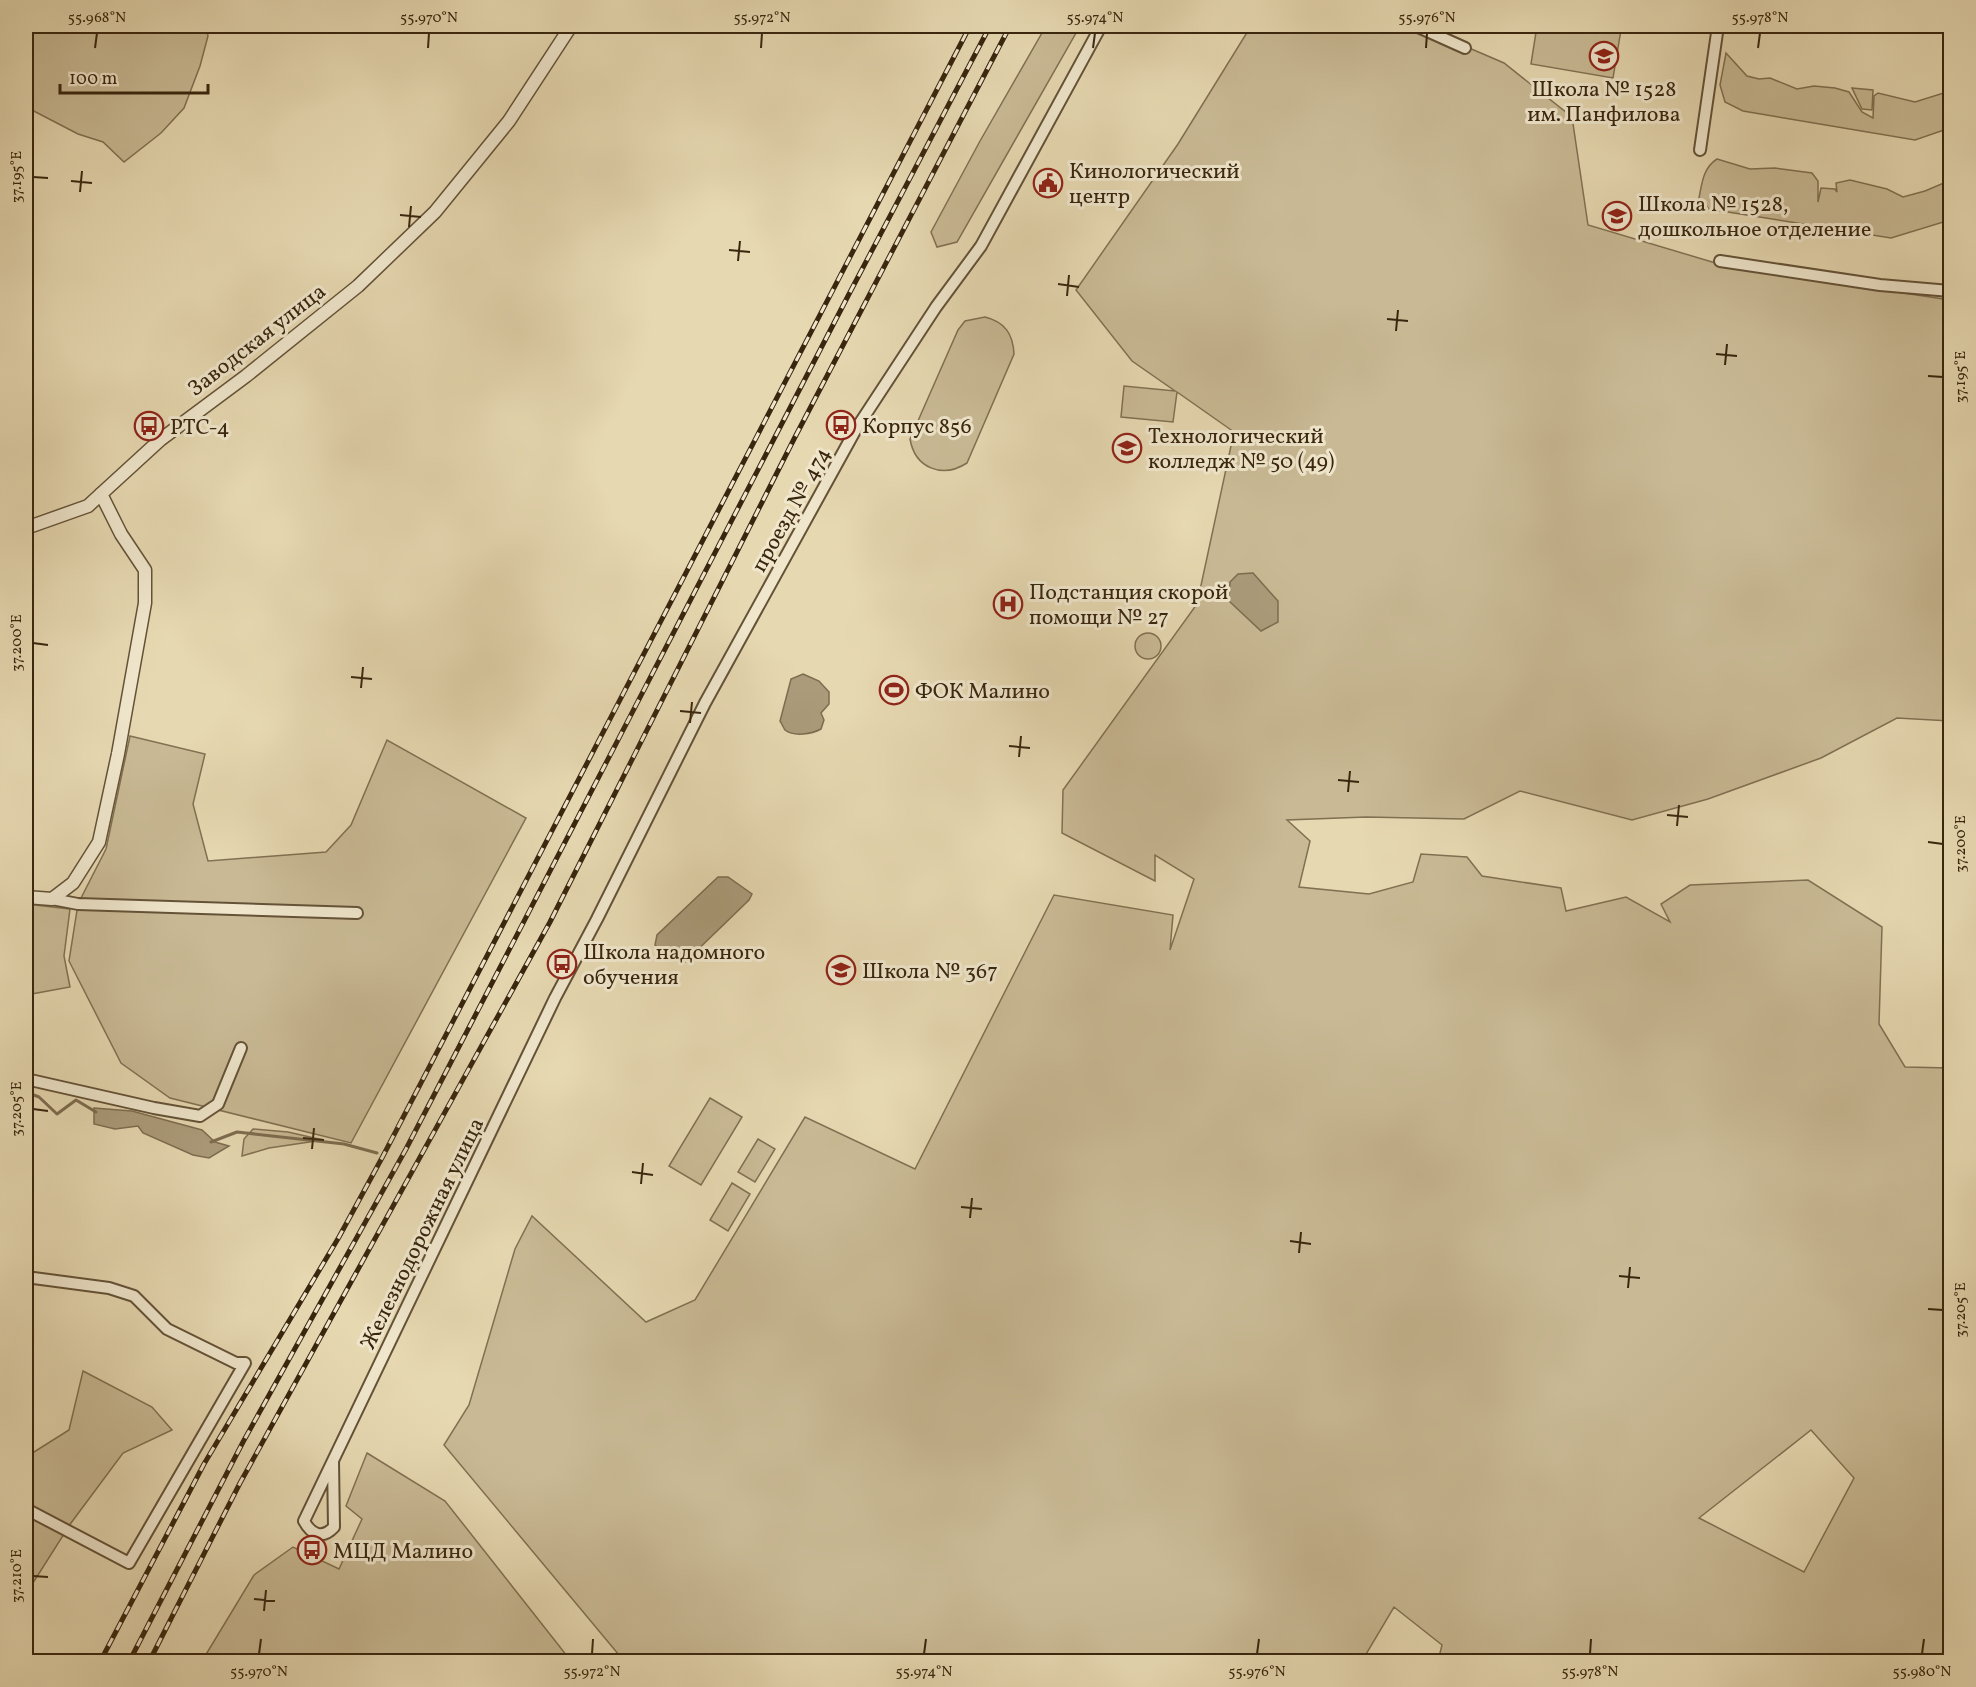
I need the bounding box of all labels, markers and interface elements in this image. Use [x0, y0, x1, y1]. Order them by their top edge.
text: 55.968°N [68, 8, 126, 29]
text: 55.970°N [400, 8, 458, 29]
text: 55.972°N [733, 8, 791, 29]
text: 55.974°N [1067, 8, 1123, 29]
text: 55.976°N [1398, 8, 1456, 29]
text: 55.978°N [1732, 8, 1788, 29]
school or university icon: Школа № 1528 им. Панфилова [1588, 40, 1620, 72]
scale bar [60, 57, 208, 95]
text: 100 m [69, 67, 118, 92]
place label: Школа № 1528 им. Панфилова [1527, 75, 1681, 131]
text: 37.195°E [7, 151, 28, 203]
place label: Кинологический центр [1069, 157, 1240, 213]
public building icon: Кинологический центр [1032, 167, 1064, 199]
place label: Школа № 1528, дошкольное отделение [1638, 190, 1871, 246]
school or university icon: Школа № 1528, дошкольное отделение [1601, 200, 1633, 232]
street label: Заводская улица [182, 277, 333, 405]
text: 37.195°E [1951, 351, 1972, 403]
bus stop icon: Корпус 856 [825, 409, 857, 441]
bus stop icon: РТС-4 [133, 410, 165, 442]
place label: Корпус 856 [862, 412, 972, 443]
place label: РТС-4 [170, 413, 230, 444]
place label: Технологический колледж № 50 (49) [1148, 422, 1334, 478]
school or university icon: Технологический колледж № 50 (49) [1111, 432, 1143, 464]
street label: проезд № 474 [745, 442, 839, 578]
place label: Подстанция скорой помощи № 27 [1029, 578, 1228, 634]
hospital icon: Подстанция скорой помощи № 27 [992, 588, 1024, 620]
text: 37.200°E [7, 614, 28, 672]
sports icon: ФОК Малино [878, 674, 910, 706]
place label: ФОК Малино [915, 677, 1050, 708]
text: 37.200°E [1951, 815, 1972, 873]
place label: Школа надомного обучения [583, 938, 765, 994]
bus stop icon: Школа надомного обучения [546, 948, 578, 980]
school or university icon: Школа № 367 [825, 954, 857, 986]
place label: Школа № 367 [862, 957, 998, 988]
text: 37.205°E [7, 1081, 28, 1137]
street label: Железнодорожная улица [354, 1113, 493, 1355]
text: 37.205°E [1951, 1282, 1972, 1338]
bus stop icon: МЦД Малино [296, 1534, 328, 1566]
place label: МЦД Малино [333, 1537, 473, 1568]
text: 37.210°E [7, 1549, 28, 1603]
text: 55.970°N [230, 1662, 288, 1683]
text: 55.972°N [563, 1662, 621, 1683]
text: 55.974°N [896, 1662, 952, 1683]
text: 55.976°N [1228, 1662, 1286, 1683]
text: 55.978°N [1562, 1662, 1618, 1683]
text: 55.980°N [1893, 1662, 1951, 1683]

